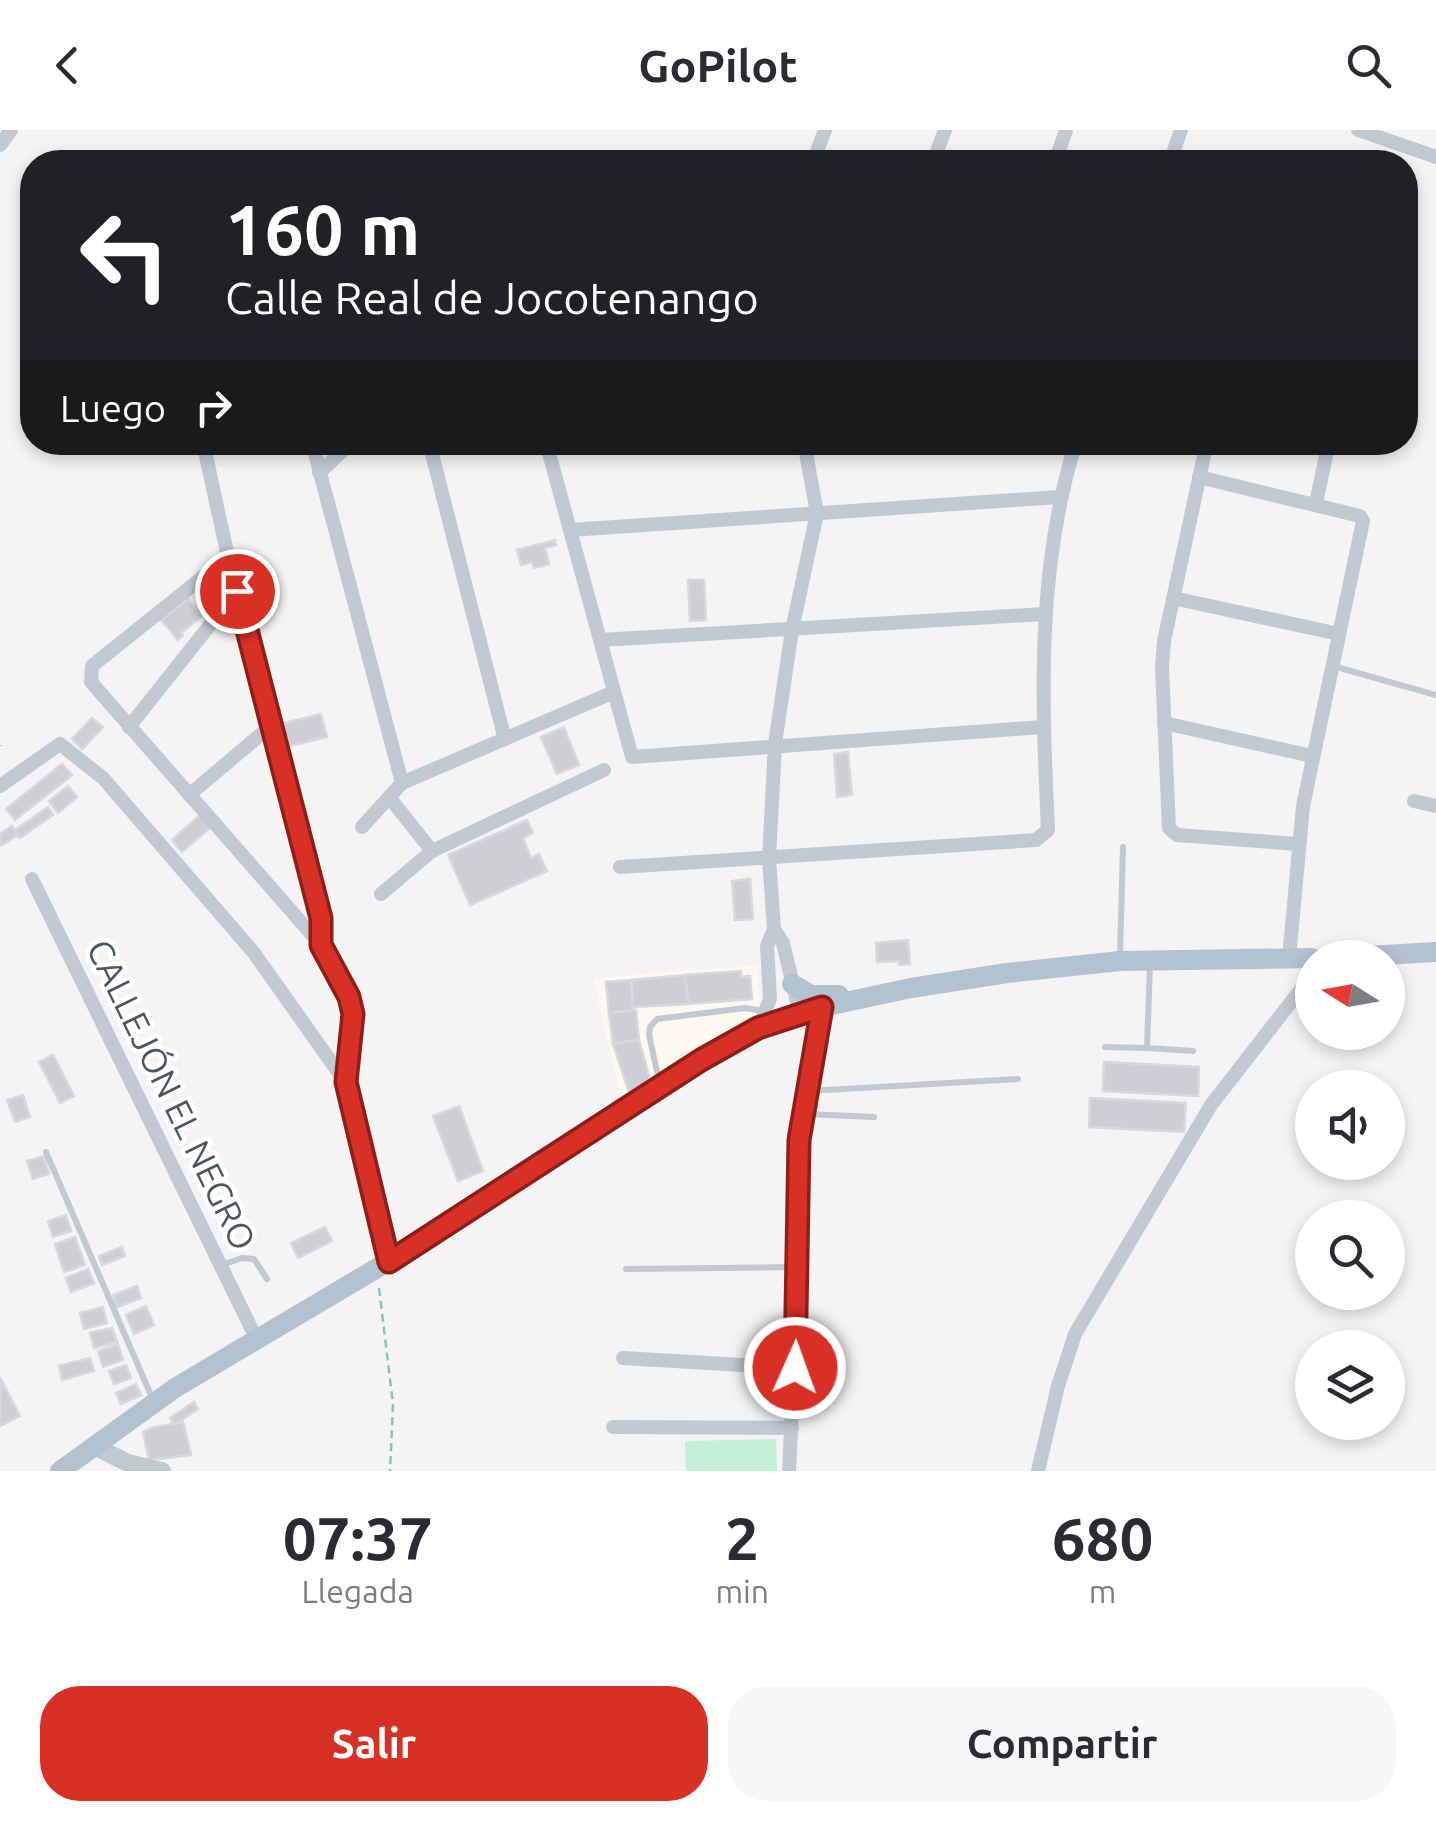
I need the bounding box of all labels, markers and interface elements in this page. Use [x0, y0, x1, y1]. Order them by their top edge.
icon: back [40, 38, 95, 93]
icon: search [1341, 38, 1396, 93]
text: GoPilot [638, 40, 798, 91]
icon: left [60, 190, 190, 320]
text: 160 m [225, 190, 420, 268]
text: Calle Real de Jocotenango [225, 272, 759, 323]
icon: right [186, 380, 241, 435]
text: Luego [60, 387, 166, 429]
pin [195, 549, 280, 634]
icon: arrive [210, 564, 265, 619]
street label: CALLEJÓN EL NEGRO [79, 933, 265, 1256]
north arrow [1295, 940, 1405, 1050]
map controls [1295, 940, 1405, 1440]
button: sound [1295, 1070, 1405, 1180]
button: search [1295, 1200, 1405, 1310]
position arrow [743, 1316, 847, 1420]
button: layers [1295, 1330, 1405, 1440]
text: 07:37 [283, 1504, 433, 1571]
text: 2 [725, 1504, 759, 1571]
text: 680 [1052, 1504, 1153, 1571]
text: Llegada [302, 1573, 414, 1609]
text: min [715, 1573, 769, 1609]
text: m [1089, 1573, 1116, 1609]
button: Salir [40, 1686, 708, 1801]
button: Compartir [728, 1686, 1396, 1801]

